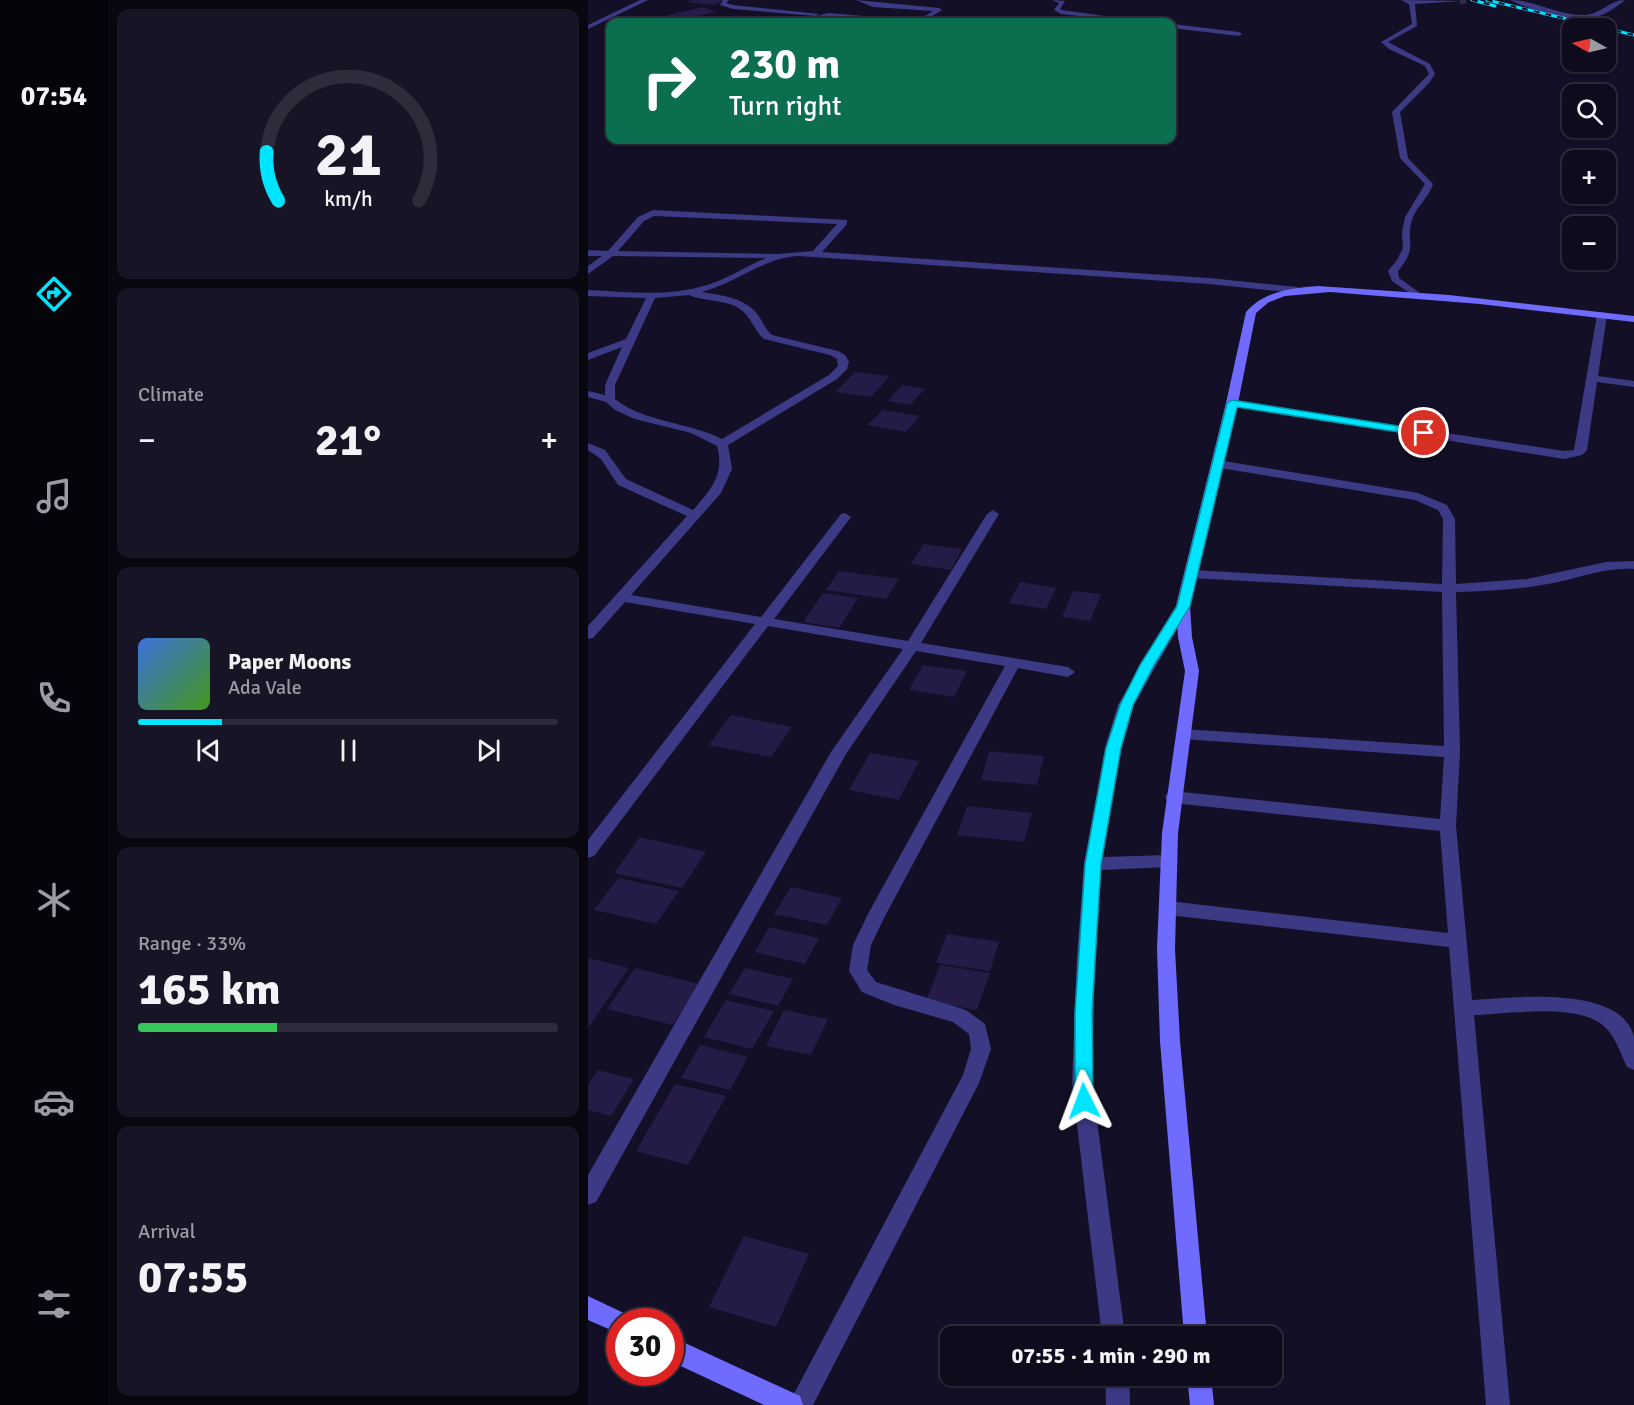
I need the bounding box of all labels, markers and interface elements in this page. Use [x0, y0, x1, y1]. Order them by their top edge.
north arrow [1562, 18, 1616, 72]
map controls [1562, 18, 1616, 270]
text: 230 m [729, 39, 840, 90]
icon: right [630, 42, 708, 120]
text: 07:54 [21, 80, 87, 113]
button: search [1562, 84, 1616, 138]
text: Turn right [729, 90, 842, 123]
text: 21 [314, 116, 382, 193]
button: + [1562, 150, 1616, 204]
text: km/h [324, 186, 372, 212]
button: − [1562, 216, 1616, 270]
icon: directions [33, 273, 75, 315]
text: Climate [138, 382, 204, 407]
pin [1398, 407, 1449, 458]
text: 21° [315, 413, 381, 468]
icon: arrive [1407, 416, 1440, 449]
text: − [138, 420, 156, 461]
text: + [540, 420, 558, 461]
icon: music [33, 475, 75, 517]
text: Paper Moons [228, 648, 351, 675]
text: Ada Vale [228, 675, 302, 700]
icon: phone [33, 677, 75, 719]
icon: previous [192, 734, 225, 767]
icon: pause [332, 734, 365, 767]
icon: next [472, 734, 505, 767]
icon: climate [33, 879, 75, 921]
text: Range · 33% [138, 931, 246, 956]
text: 165 km [138, 962, 281, 1017]
position arrow [1052, 1069, 1116, 1133]
icon: car [33, 1081, 75, 1123]
text: Arrival [138, 1219, 196, 1244]
text: 07:55 [138, 1250, 248, 1305]
icon: filters [33, 1283, 75, 1325]
speed limit sign: 30 [606, 1308, 684, 1386]
text: 07:55 · 1 min · 290 m [1011, 1342, 1211, 1369]

